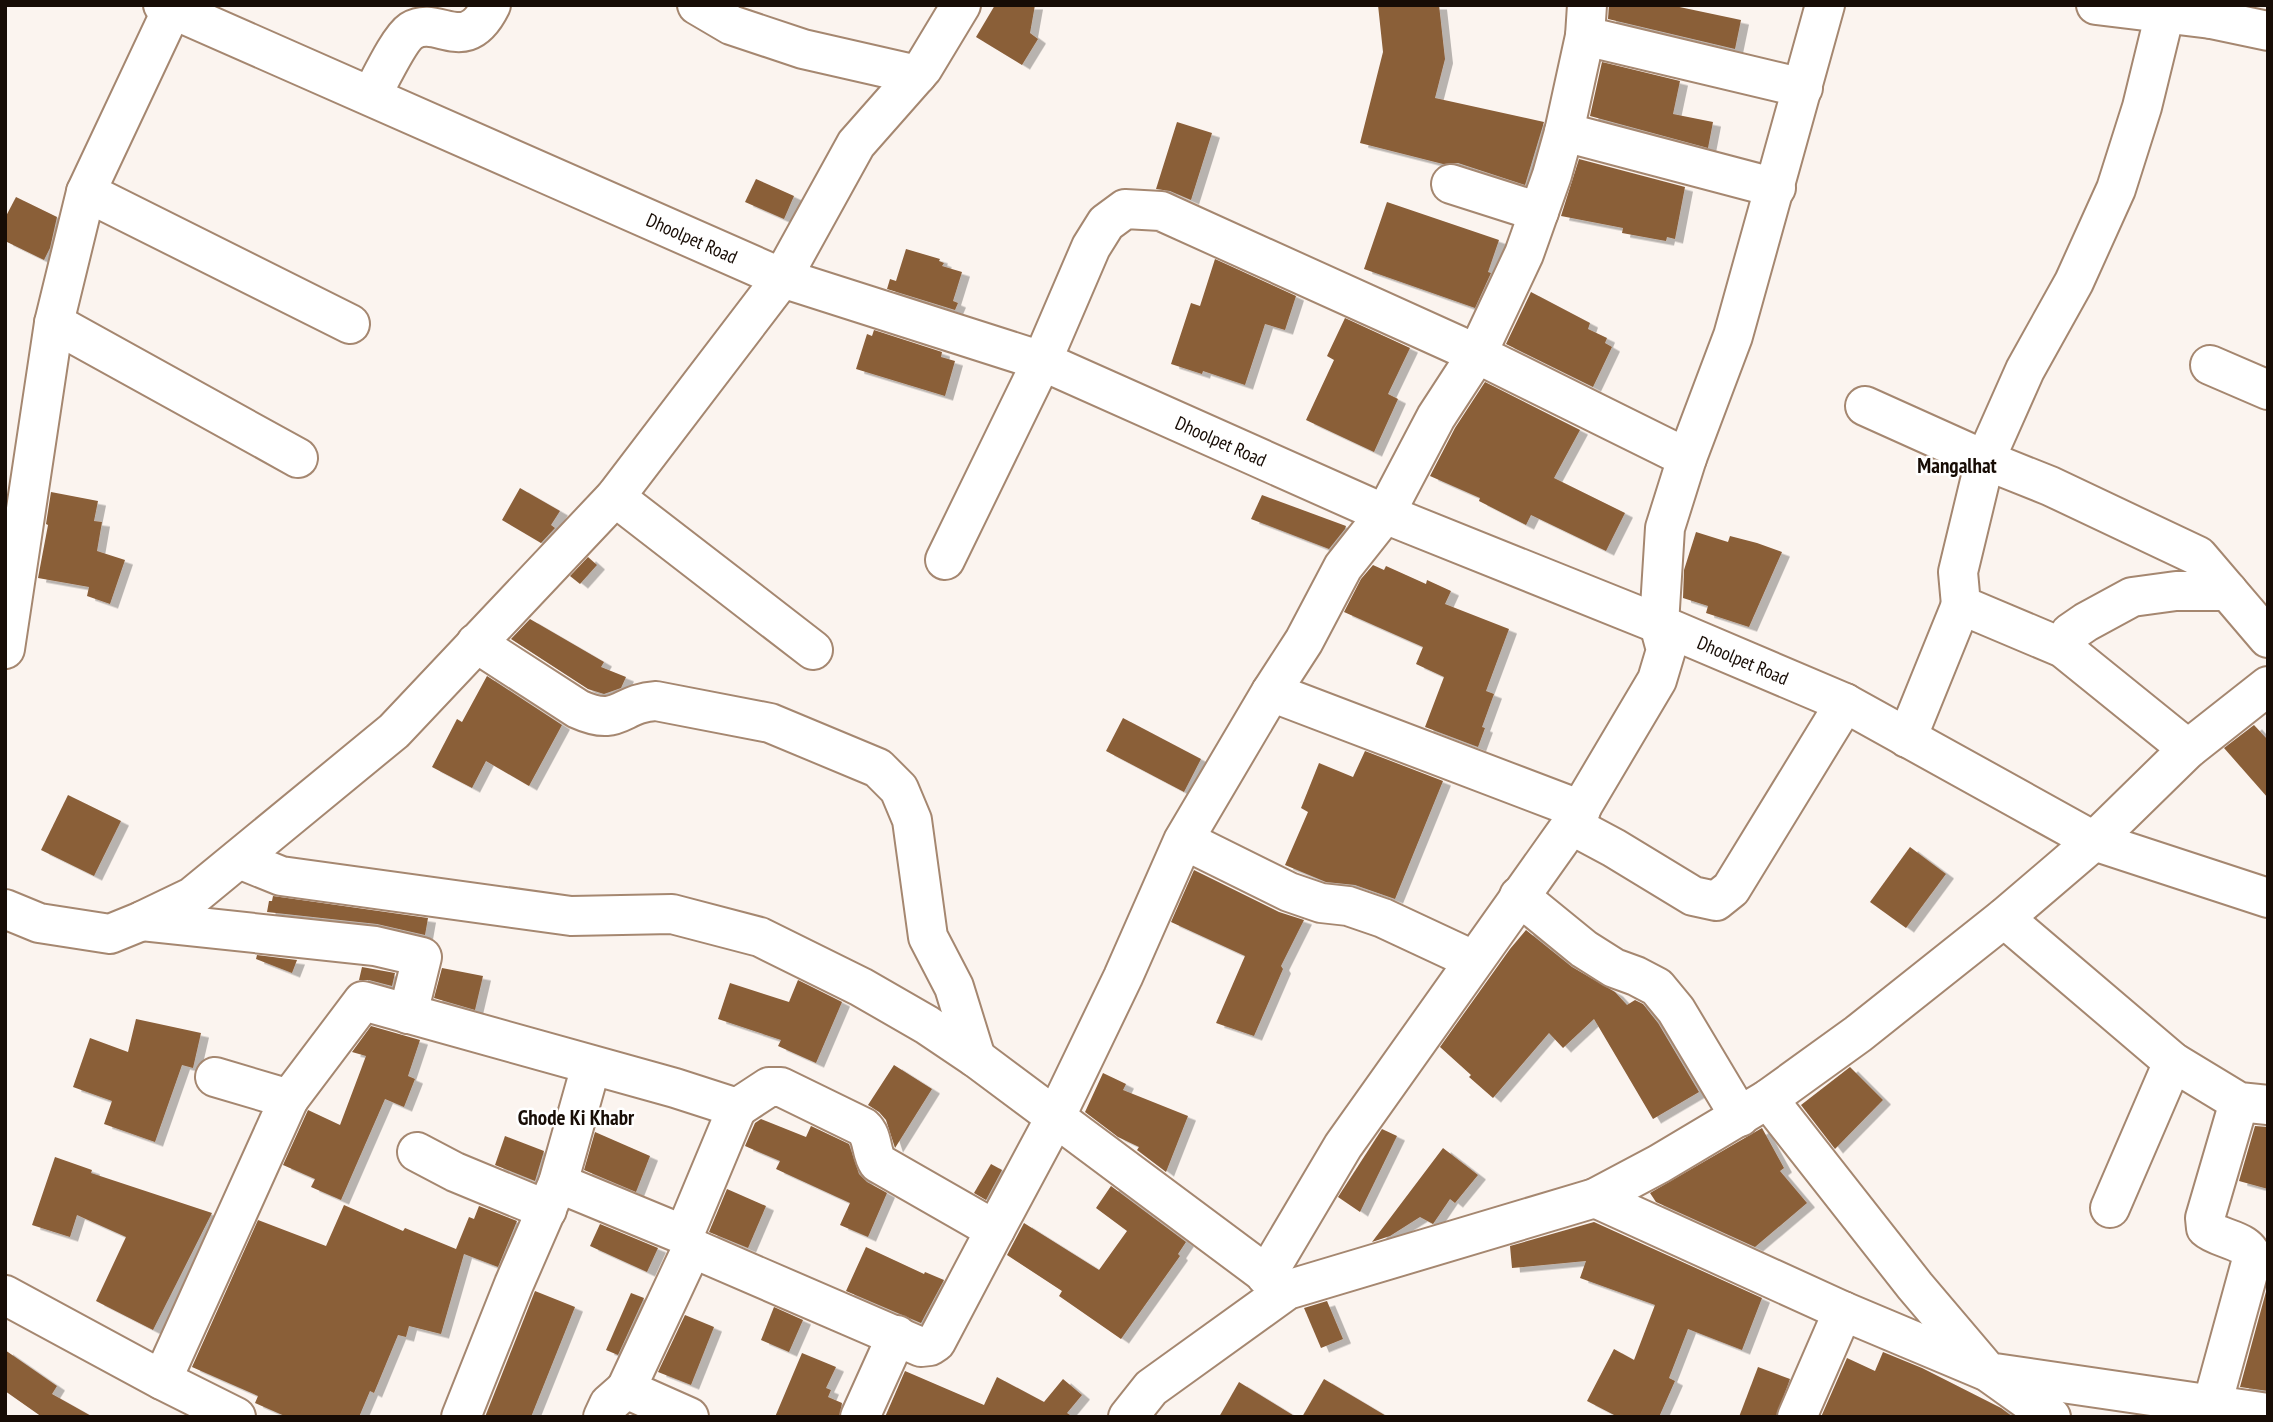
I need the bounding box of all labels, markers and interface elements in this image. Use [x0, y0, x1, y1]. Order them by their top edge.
street label: Dhoolpet Road [643, 207, 741, 269]
street label: Dhoolpet Road [1172, 410, 1270, 472]
district label: Mangalhat [1917, 452, 1997, 479]
street label: Dhoolpet Road [1694, 630, 1792, 690]
district label: Ghode Ki Khabr [518, 1104, 635, 1131]

